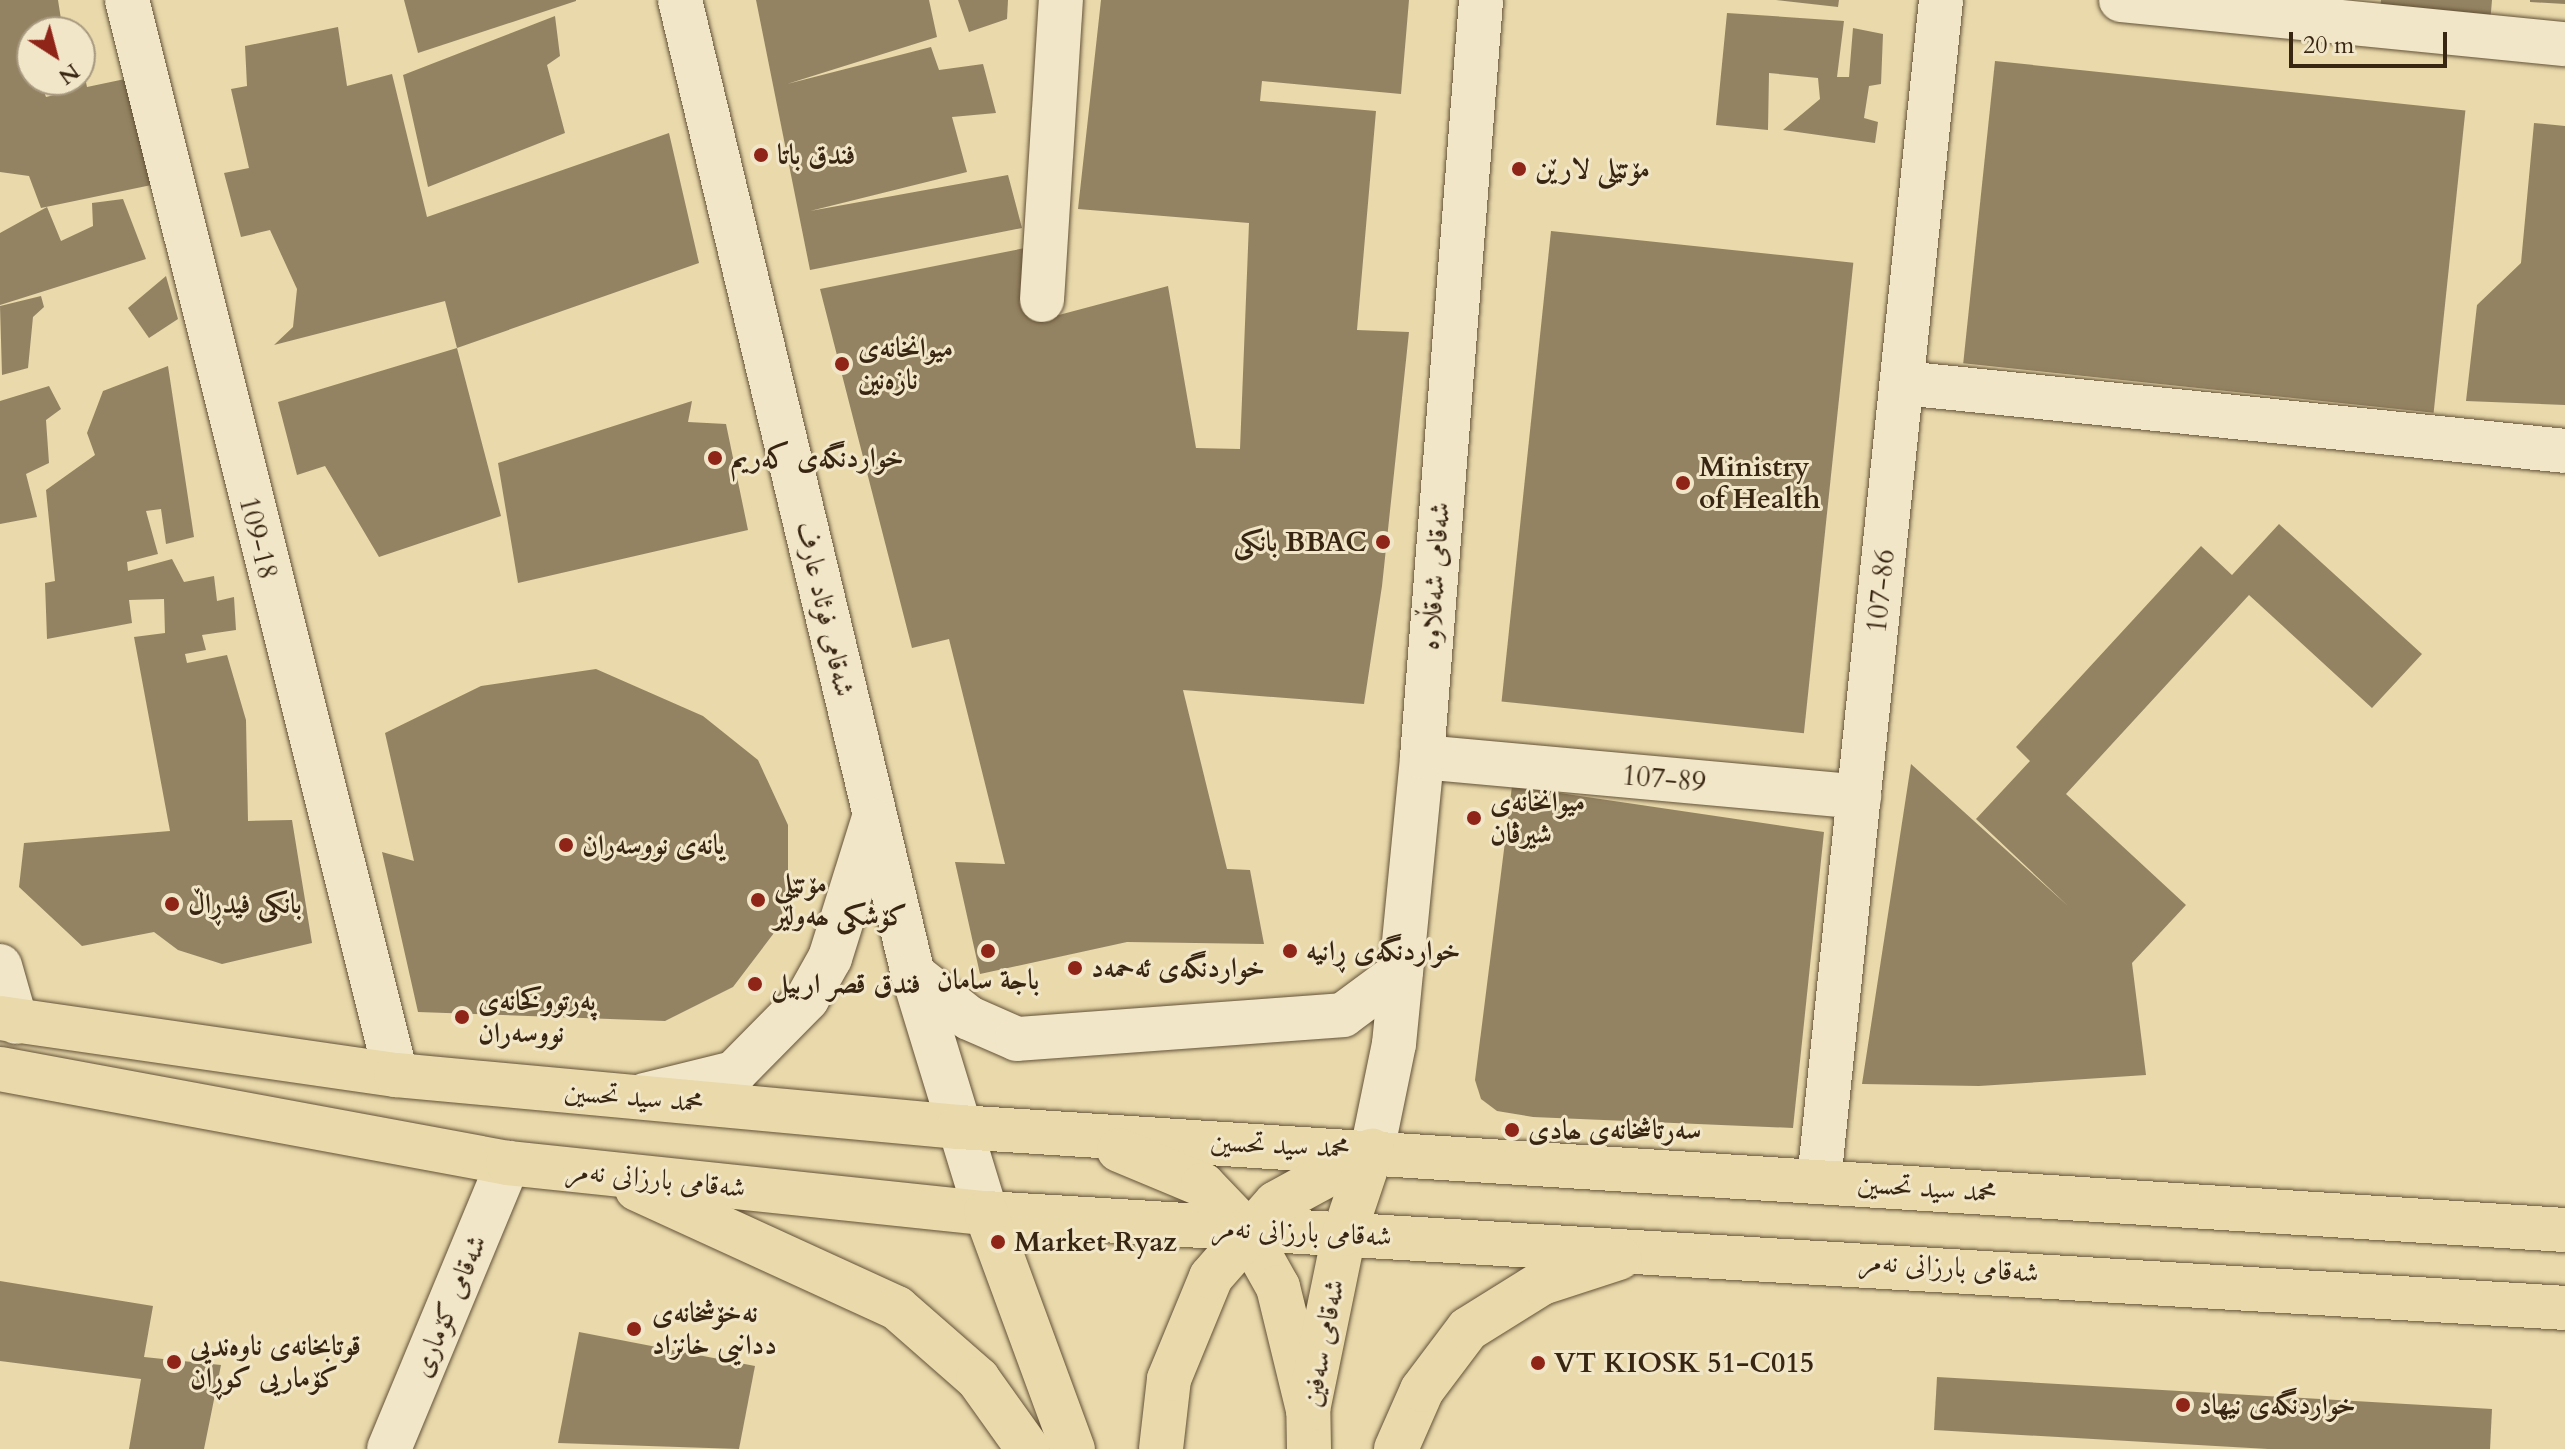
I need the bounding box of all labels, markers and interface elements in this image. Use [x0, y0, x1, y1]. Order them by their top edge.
north arrow [16, 16, 96, 96]
scale bar [2293, 16, 2451, 66]
text: 20 m [2303, 29, 2354, 62]
text: N [52, 56, 85, 92]
place label: فندق باتا [777, 138, 855, 172]
marker: فندق باتا [752, 146, 770, 164]
place label: مۆتێلی لارێن [1535, 152, 1650, 186]
marker: مۆتێلی لارێن [1510, 160, 1528, 178]
place label: میوانخانەی نازەنین [858, 331, 953, 397]
marker: میوانخانەی نازەنین [833, 355, 851, 373]
place label: خواردنگەی کەریم [731, 441, 904, 475]
marker: خواردنگەی کەریم [706, 449, 724, 467]
place label: Ministry of Health [1699, 450, 1820, 516]
marker: Ministry of Health [1674, 474, 1692, 492]
street label: 109-18 [232, 493, 284, 583]
street label: شەقامی شەقڵاوە [1413, 501, 1457, 651]
street label: شەقامی فوئاد عارف [789, 518, 861, 700]
place label: بانکی BBAC [1234, 525, 1367, 559]
marker: بانکی BBAC [1374, 533, 1392, 551]
street label: 107-86 [1860, 547, 1902, 635]
street label: 107-89 [1621, 759, 1707, 799]
place label: میوانخانەی شیرڤان [1490, 785, 1585, 851]
marker: میوانخانەی شیرڤان [1465, 809, 1483, 827]
place label: یانەی نووسەران [582, 828, 725, 862]
marker: یانەی نووسەران [557, 836, 575, 854]
place label: مۆتێلی کۆشکی ھەولێر [774, 867, 907, 933]
place label: بانکی فیدڕاڵ [188, 887, 302, 921]
marker: مۆتێلی کۆشکی ھەولێر [749, 891, 767, 909]
marker: بانکی فیدڕاڵ [163, 895, 181, 913]
place label: خواردنگەی ڕانیە [1306, 934, 1461, 968]
marker: باجة سامان [979, 942, 997, 960]
marker: خواردنگەی ڕانیە [1281, 942, 1299, 960]
place label: خواردنگەی ئەحمەد [1091, 951, 1265, 985]
marker: خواردنگەی ئەحمەد [1066, 959, 1084, 977]
place label: باجة سامان [937, 963, 1039, 997]
place label: فندق قصر اربيل [771, 967, 921, 1001]
marker: فندق قصر اربيل [746, 975, 764, 993]
place label: پەرتووکخانەی نووسەران [478, 984, 596, 1050]
marker: پەرتووکخانەی نووسەران [453, 1008, 471, 1026]
street label: محمد سید تحسین [563, 1074, 705, 1120]
place label: سەرتاشخانەی ھادی [1528, 1113, 1701, 1147]
marker: سەرتاشخانەی ھادی [1503, 1121, 1521, 1139]
street label: محمد سید تحسین [1209, 1125, 1351, 1165]
street label: شەقامی بارزانی نەمر [565, 1153, 747, 1205]
street label: محمد سید تحسین [1856, 1166, 1998, 1210]
street label: شەقامی بارزانی نەمر [1211, 1211, 1393, 1253]
place label: Market Ryaz [1014, 1225, 1177, 1259]
street label: شەقامی کۆماری [404, 1230, 494, 1382]
marker: Market Ryaz [989, 1233, 1007, 1251]
street label: شەقامی بارزانی نەمر [1858, 1244, 2040, 1290]
street label: شەقامی سەفین [1294, 1277, 1352, 1409]
place label: نەخۆشخانەی ددانیی خانزاد [652, 1296, 777, 1362]
marker: نەخۆشخانەی ددانیی خانزاد [623, 1318, 645, 1340]
place label: قوتابخانەی ناوەندیی کۆماریی کوڕان [190, 1329, 361, 1395]
place label: VT KIOSK 51-C015 [1554, 1346, 1814, 1380]
marker: قوتابخانەی ناوەندیی کۆماریی کوڕان [165, 1353, 183, 1371]
marker: VT KIOSK 51-C015 [1529, 1354, 1547, 1372]
place label: خواردنگەی نیھاد [2199, 1388, 2356, 1422]
marker: خواردنگەی نیھاد [2174, 1396, 2192, 1414]

